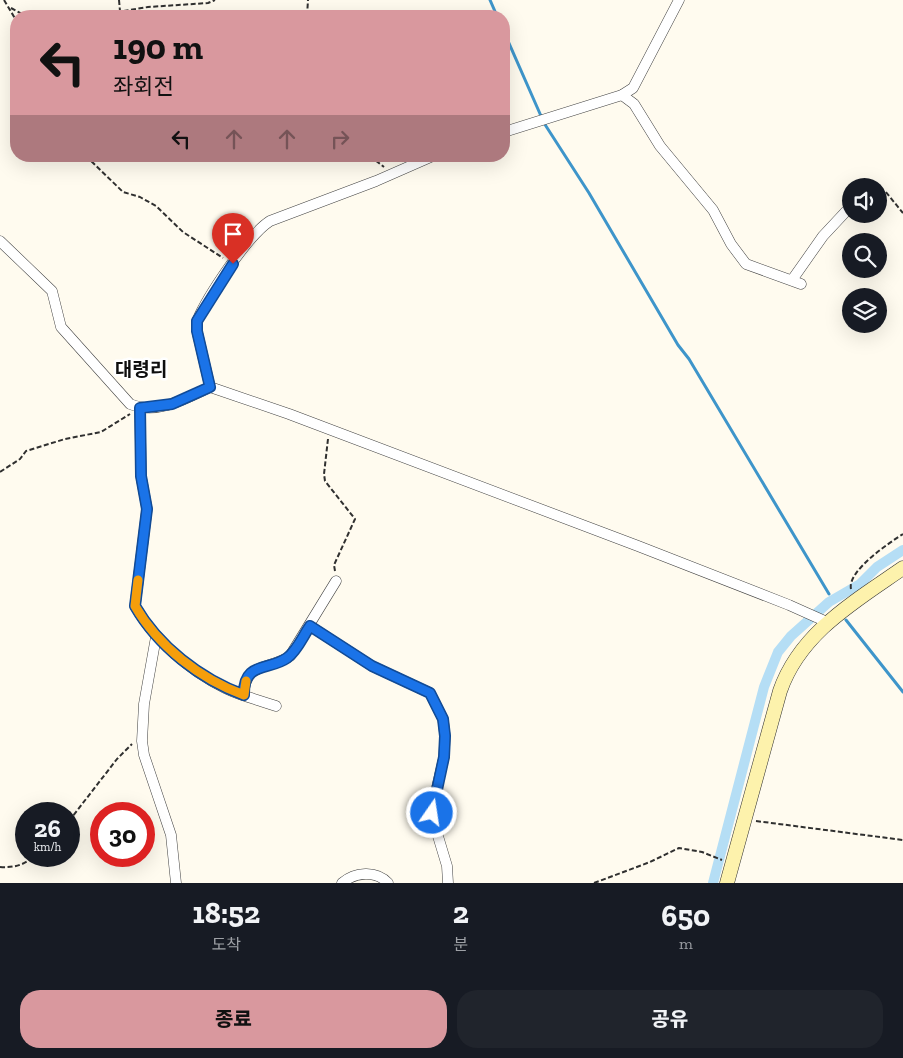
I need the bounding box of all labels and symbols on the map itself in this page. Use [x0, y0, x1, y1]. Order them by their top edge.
pin [212, 213, 254, 264]
district label: 대령리 [115, 358, 167, 381]
position arrow [405, 786, 457, 838]
speed limit sign: 30 [90, 802, 155, 867]

